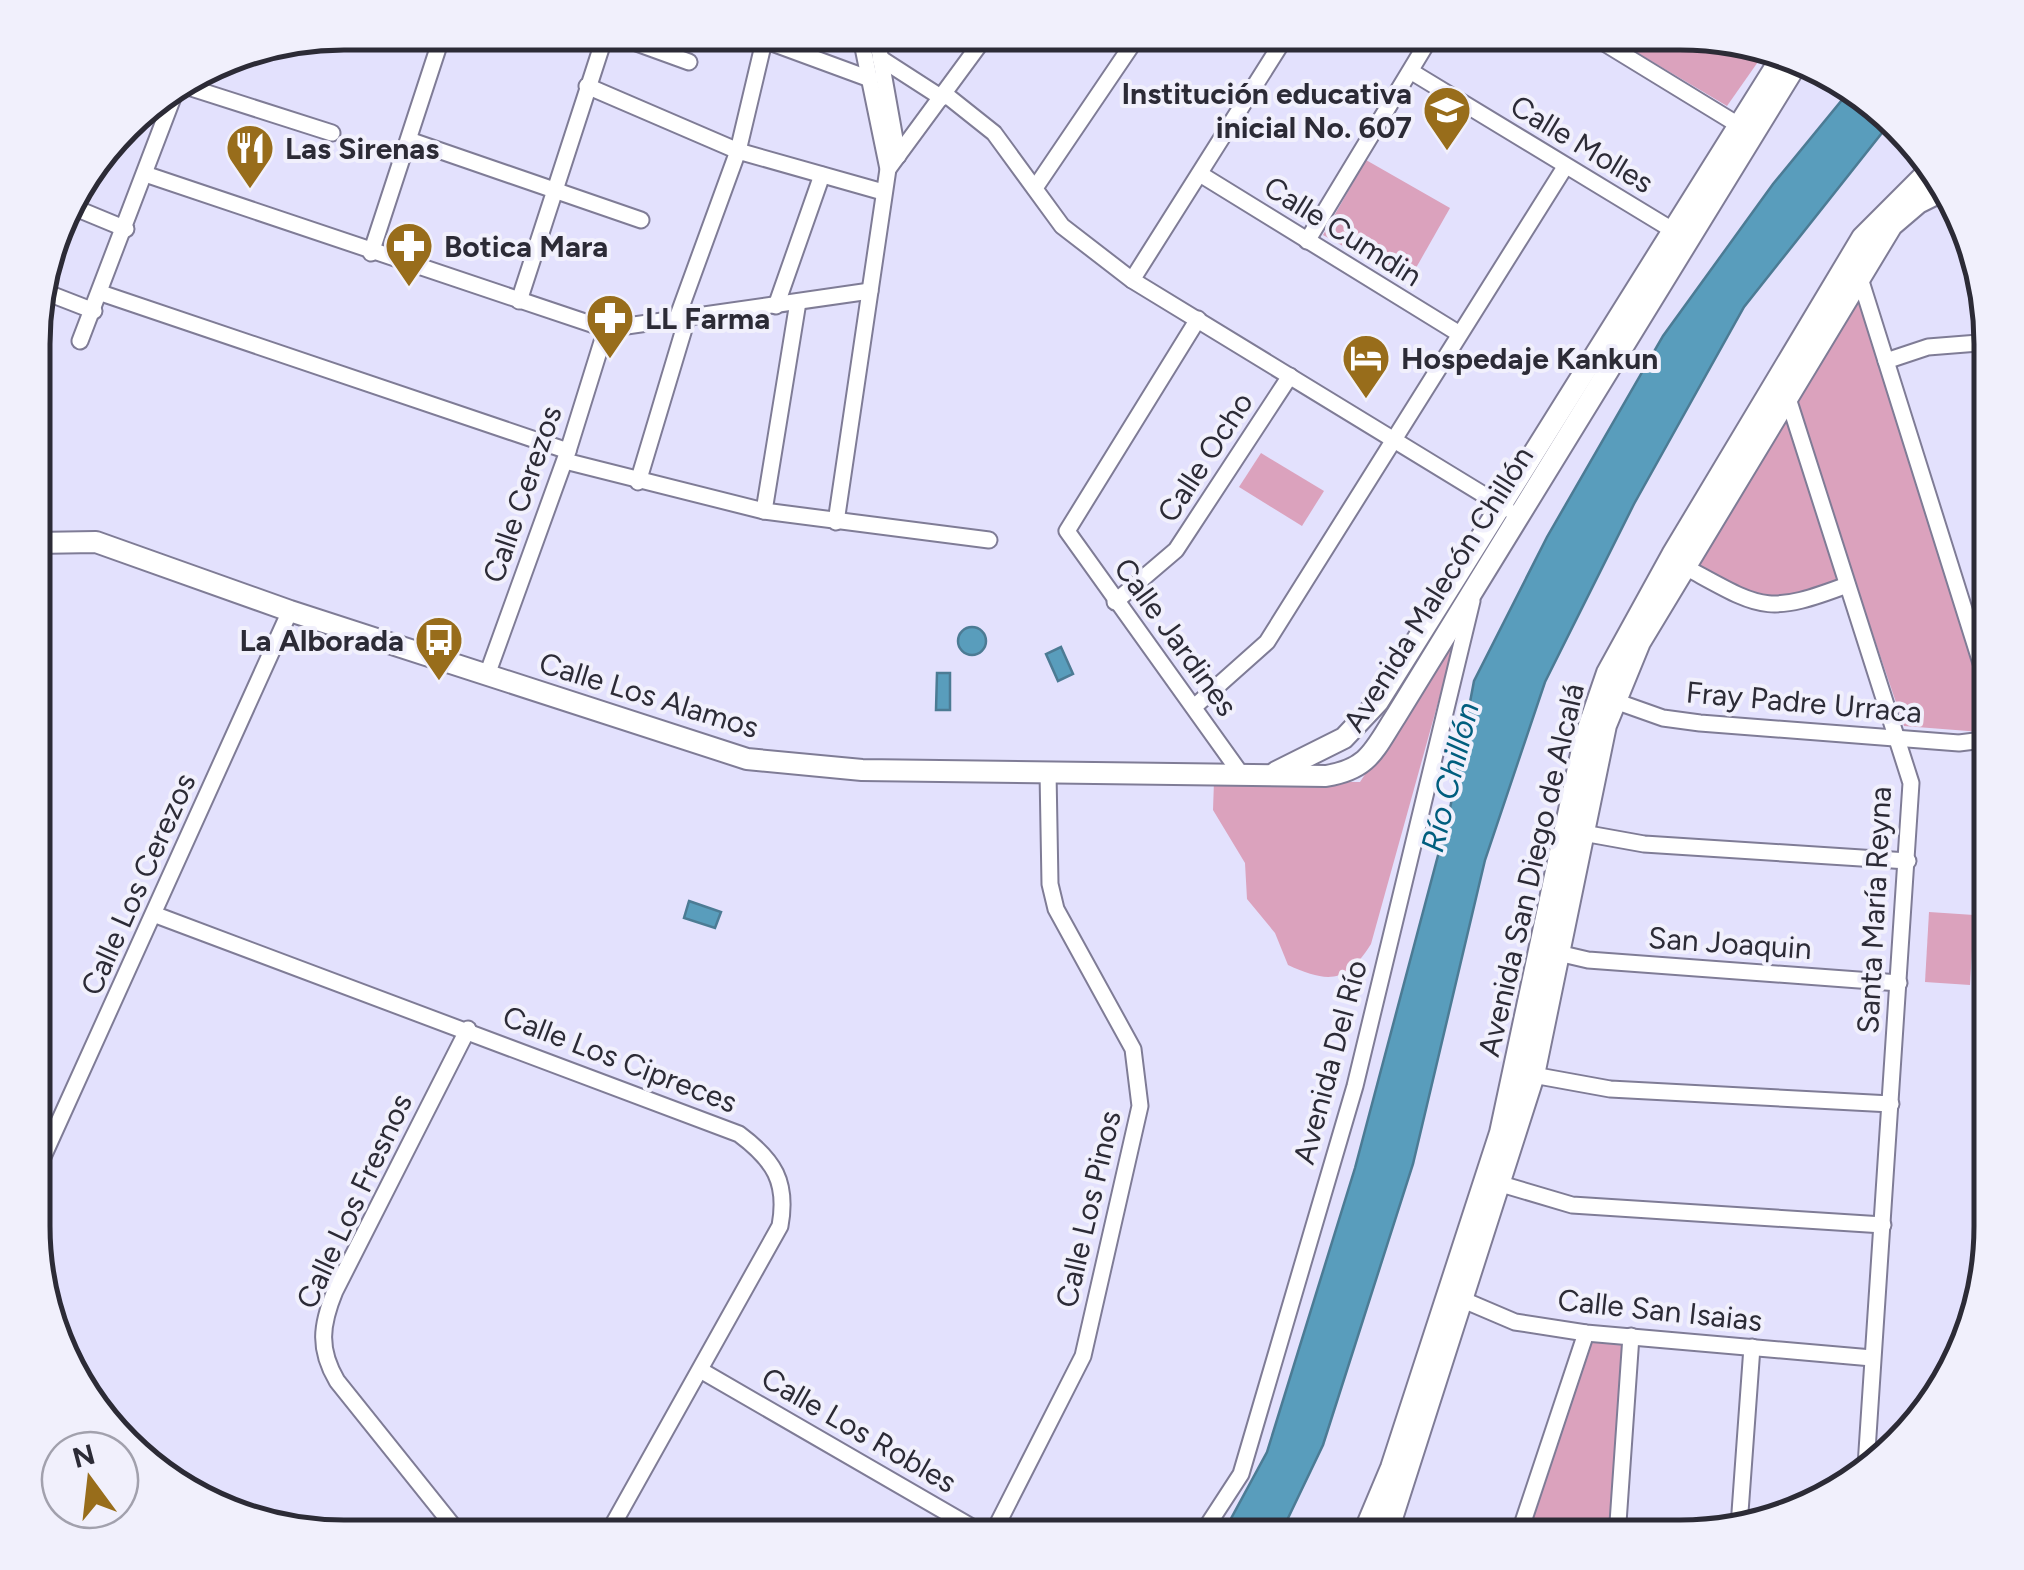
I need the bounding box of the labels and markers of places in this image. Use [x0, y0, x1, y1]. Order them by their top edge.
place label: Institución educativa inicial No. 607 [1121, 75, 1412, 146]
school or university icon: Institución educativa inicial No. 607 [1421, 84, 1473, 152]
restaurant icon: Las Sirenas [224, 122, 276, 190]
place label: Las Sirenas [285, 130, 439, 167]
pharmacy icon: Botica Mara [383, 220, 435, 288]
place label: Botica Mara [444, 228, 608, 265]
pharmacy icon: LL Farma [584, 292, 636, 360]
place label: LL Farma [645, 300, 770, 337]
hotel icon: Hospedaje Kankun [1340, 332, 1392, 400]
place label: Hospedaje Kankun [1401, 340, 1658, 377]
bus stop icon: La Alborada [413, 614, 465, 682]
place label: La Alborada [239, 622, 404, 659]

